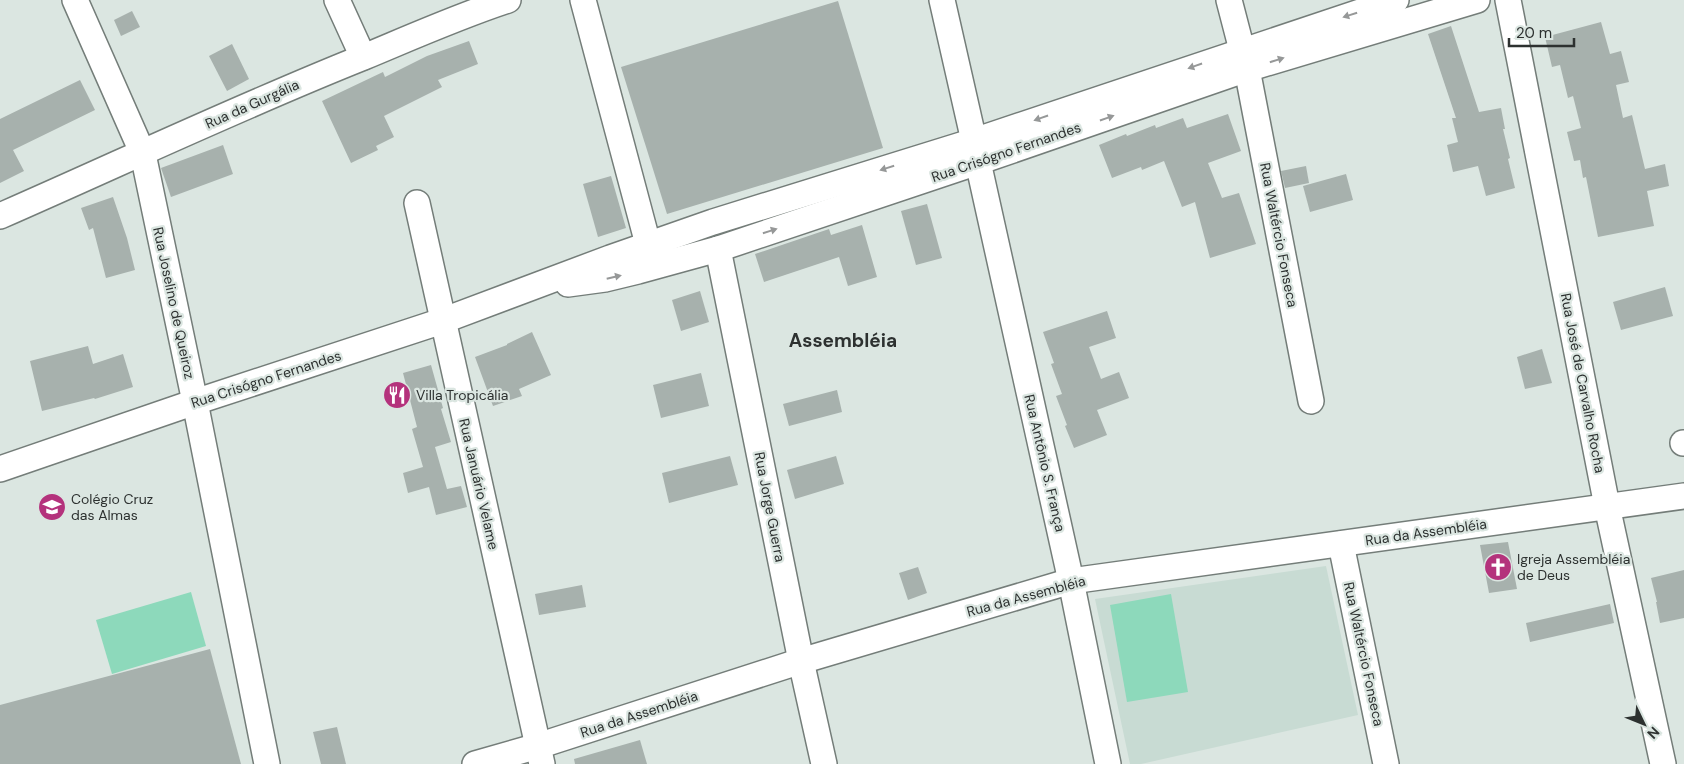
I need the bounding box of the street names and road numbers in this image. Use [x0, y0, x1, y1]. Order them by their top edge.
street label: Rua da Gurgália [202, 75, 302, 133]
street label: Rua Crisógno Fernandes [929, 118, 1083, 186]
street label: Rua Waltércio Fonseca [1256, 161, 1302, 309]
street label: Rua Joselino de Queiroz [149, 225, 199, 381]
street label: Rua José de Carvalho Rocha [1557, 292, 1609, 474]
street label: Rua Crisógno Fernandes [189, 346, 343, 412]
street label: Rua Antônio S. França [1020, 392, 1070, 534]
street label: Rua Januário Velame [455, 417, 503, 551]
street label: Rua Jorge Guerra [751, 450, 789, 564]
street label: Rua da Assembléia [1364, 515, 1488, 549]
street label: Rua da Assembléia [965, 571, 1087, 621]
street label: Rua Waltércio Fonseca [1340, 580, 1388, 728]
street label: Rua da Assembléia [578, 687, 700, 741]

